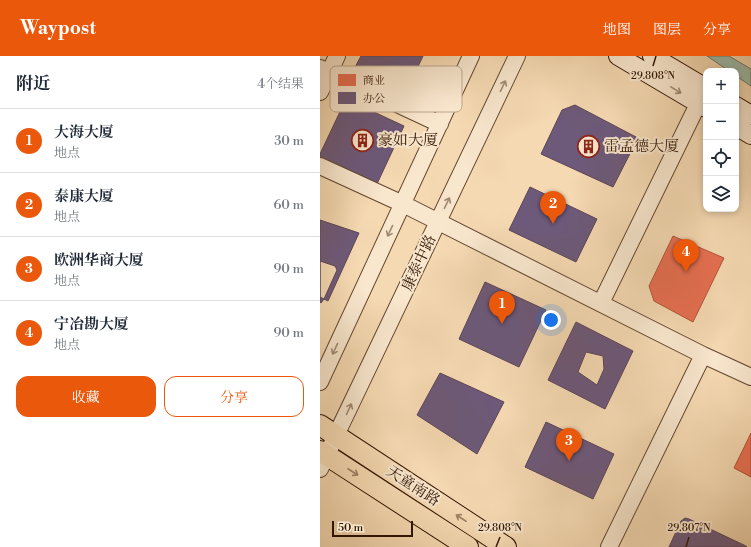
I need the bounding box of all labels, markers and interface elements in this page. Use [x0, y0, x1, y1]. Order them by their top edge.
text: Waypost [20, 16, 96, 40]
text: 地图 [603, 21, 631, 39]
text: 图层 [653, 21, 681, 39]
text: 分享 [703, 21, 731, 39]
legend [330, 66, 462, 112]
map controls [703, 68, 739, 212]
button: + [703, 68, 739, 104]
text: 29.808°N [631, 70, 676, 82]
text: 附近 [16, 73, 50, 95]
text: 商业 [363, 74, 385, 88]
text: 4个结果 [257, 76, 304, 92]
one-way arrow [500, 80, 507, 92]
one-way arrow [670, 87, 682, 95]
text: 办公 [363, 92, 385, 106]
button: − [703, 104, 739, 140]
text: 大海大厦 [54, 123, 114, 142]
building icon: 豪如大厦 [349, 127, 375, 153]
place label: 豪如大厦 [378, 131, 438, 150]
text: 1 [26, 133, 32, 149]
text: 30 m [274, 133, 304, 149]
building icon: 雷孟德大厦 [576, 133, 602, 159]
place label: 雷孟德大厦 [604, 137, 679, 156]
button: locate [703, 140, 739, 176]
text: 地点 [54, 145, 80, 161]
button: layers [703, 176, 739, 212]
text: 泰康大厦 [54, 187, 114, 206]
pin: 2 [540, 191, 566, 224]
text: 2 [25, 197, 33, 213]
text: 60 m [273, 197, 304, 213]
one-way arrow [444, 197, 451, 209]
text: 地点 [54, 209, 80, 225]
one-way arrow [386, 225, 393, 237]
street label: 康泰中路 [398, 232, 440, 294]
pin: 4 [673, 239, 699, 272]
text: 欧洲华商大厦 [54, 251, 144, 270]
text: 3 [25, 261, 33, 277]
text: 90 m [273, 261, 304, 277]
text: 地点 [54, 273, 80, 289]
pin: 1 [489, 291, 515, 324]
your location [541, 310, 561, 330]
text: 宁冶勘大厦 [54, 315, 129, 334]
text: 4 [25, 325, 33, 341]
text: 90 m [273, 325, 304, 341]
text: 地点 [54, 337, 80, 353]
one-way arrow [331, 343, 338, 355]
button: 收藏 [16, 376, 156, 417]
button: 分享 [164, 376, 304, 417]
one-way arrow [346, 403, 353, 415]
pin: 3 [556, 428, 582, 461]
street label: 天童南路 [383, 462, 443, 510]
one-way arrow [347, 468, 358, 476]
one-way arrow [456, 514, 467, 522]
scale bar [332, 519, 413, 538]
text: 50 m [338, 521, 363, 535]
text: 29.808°N [478, 522, 523, 534]
text: 29.807°N [668, 522, 711, 534]

